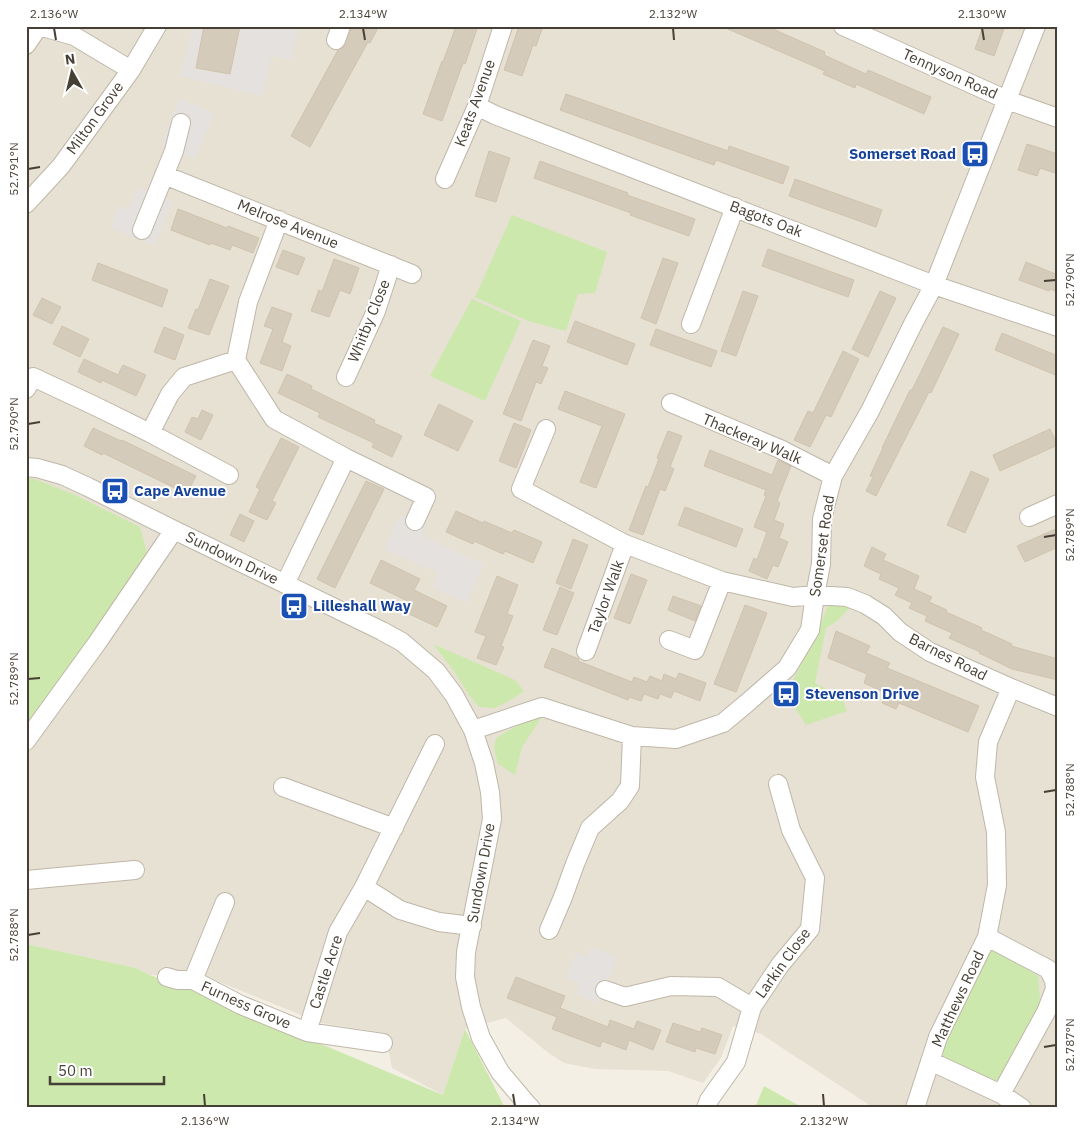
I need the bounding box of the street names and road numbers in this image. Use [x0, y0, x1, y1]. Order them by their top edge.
street label: Tennyson Road [900, 44, 1001, 103]
street label: Keats Avenue [450, 57, 499, 149]
street label: Milton Grove [62, 78, 127, 158]
street label: Melrose Avenue [235, 195, 342, 252]
street label: Bagots Oak [727, 196, 805, 241]
street label: Whitby Close [343, 277, 394, 365]
street label: Thackeray Walk [700, 409, 805, 468]
street label: Somerset Road [805, 494, 838, 598]
street label: Sundown Drive [183, 527, 282, 588]
street label: Taylor Walk [583, 557, 628, 637]
street label: Barnes Road [906, 629, 991, 684]
street label: Sundown Drive [462, 821, 499, 924]
street label: Larkin Close [751, 924, 814, 1001]
street label: Castle Acre [305, 933, 346, 1011]
street label: Matthews Road [927, 948, 988, 1050]
street label: Furness Grove [198, 976, 294, 1033]

